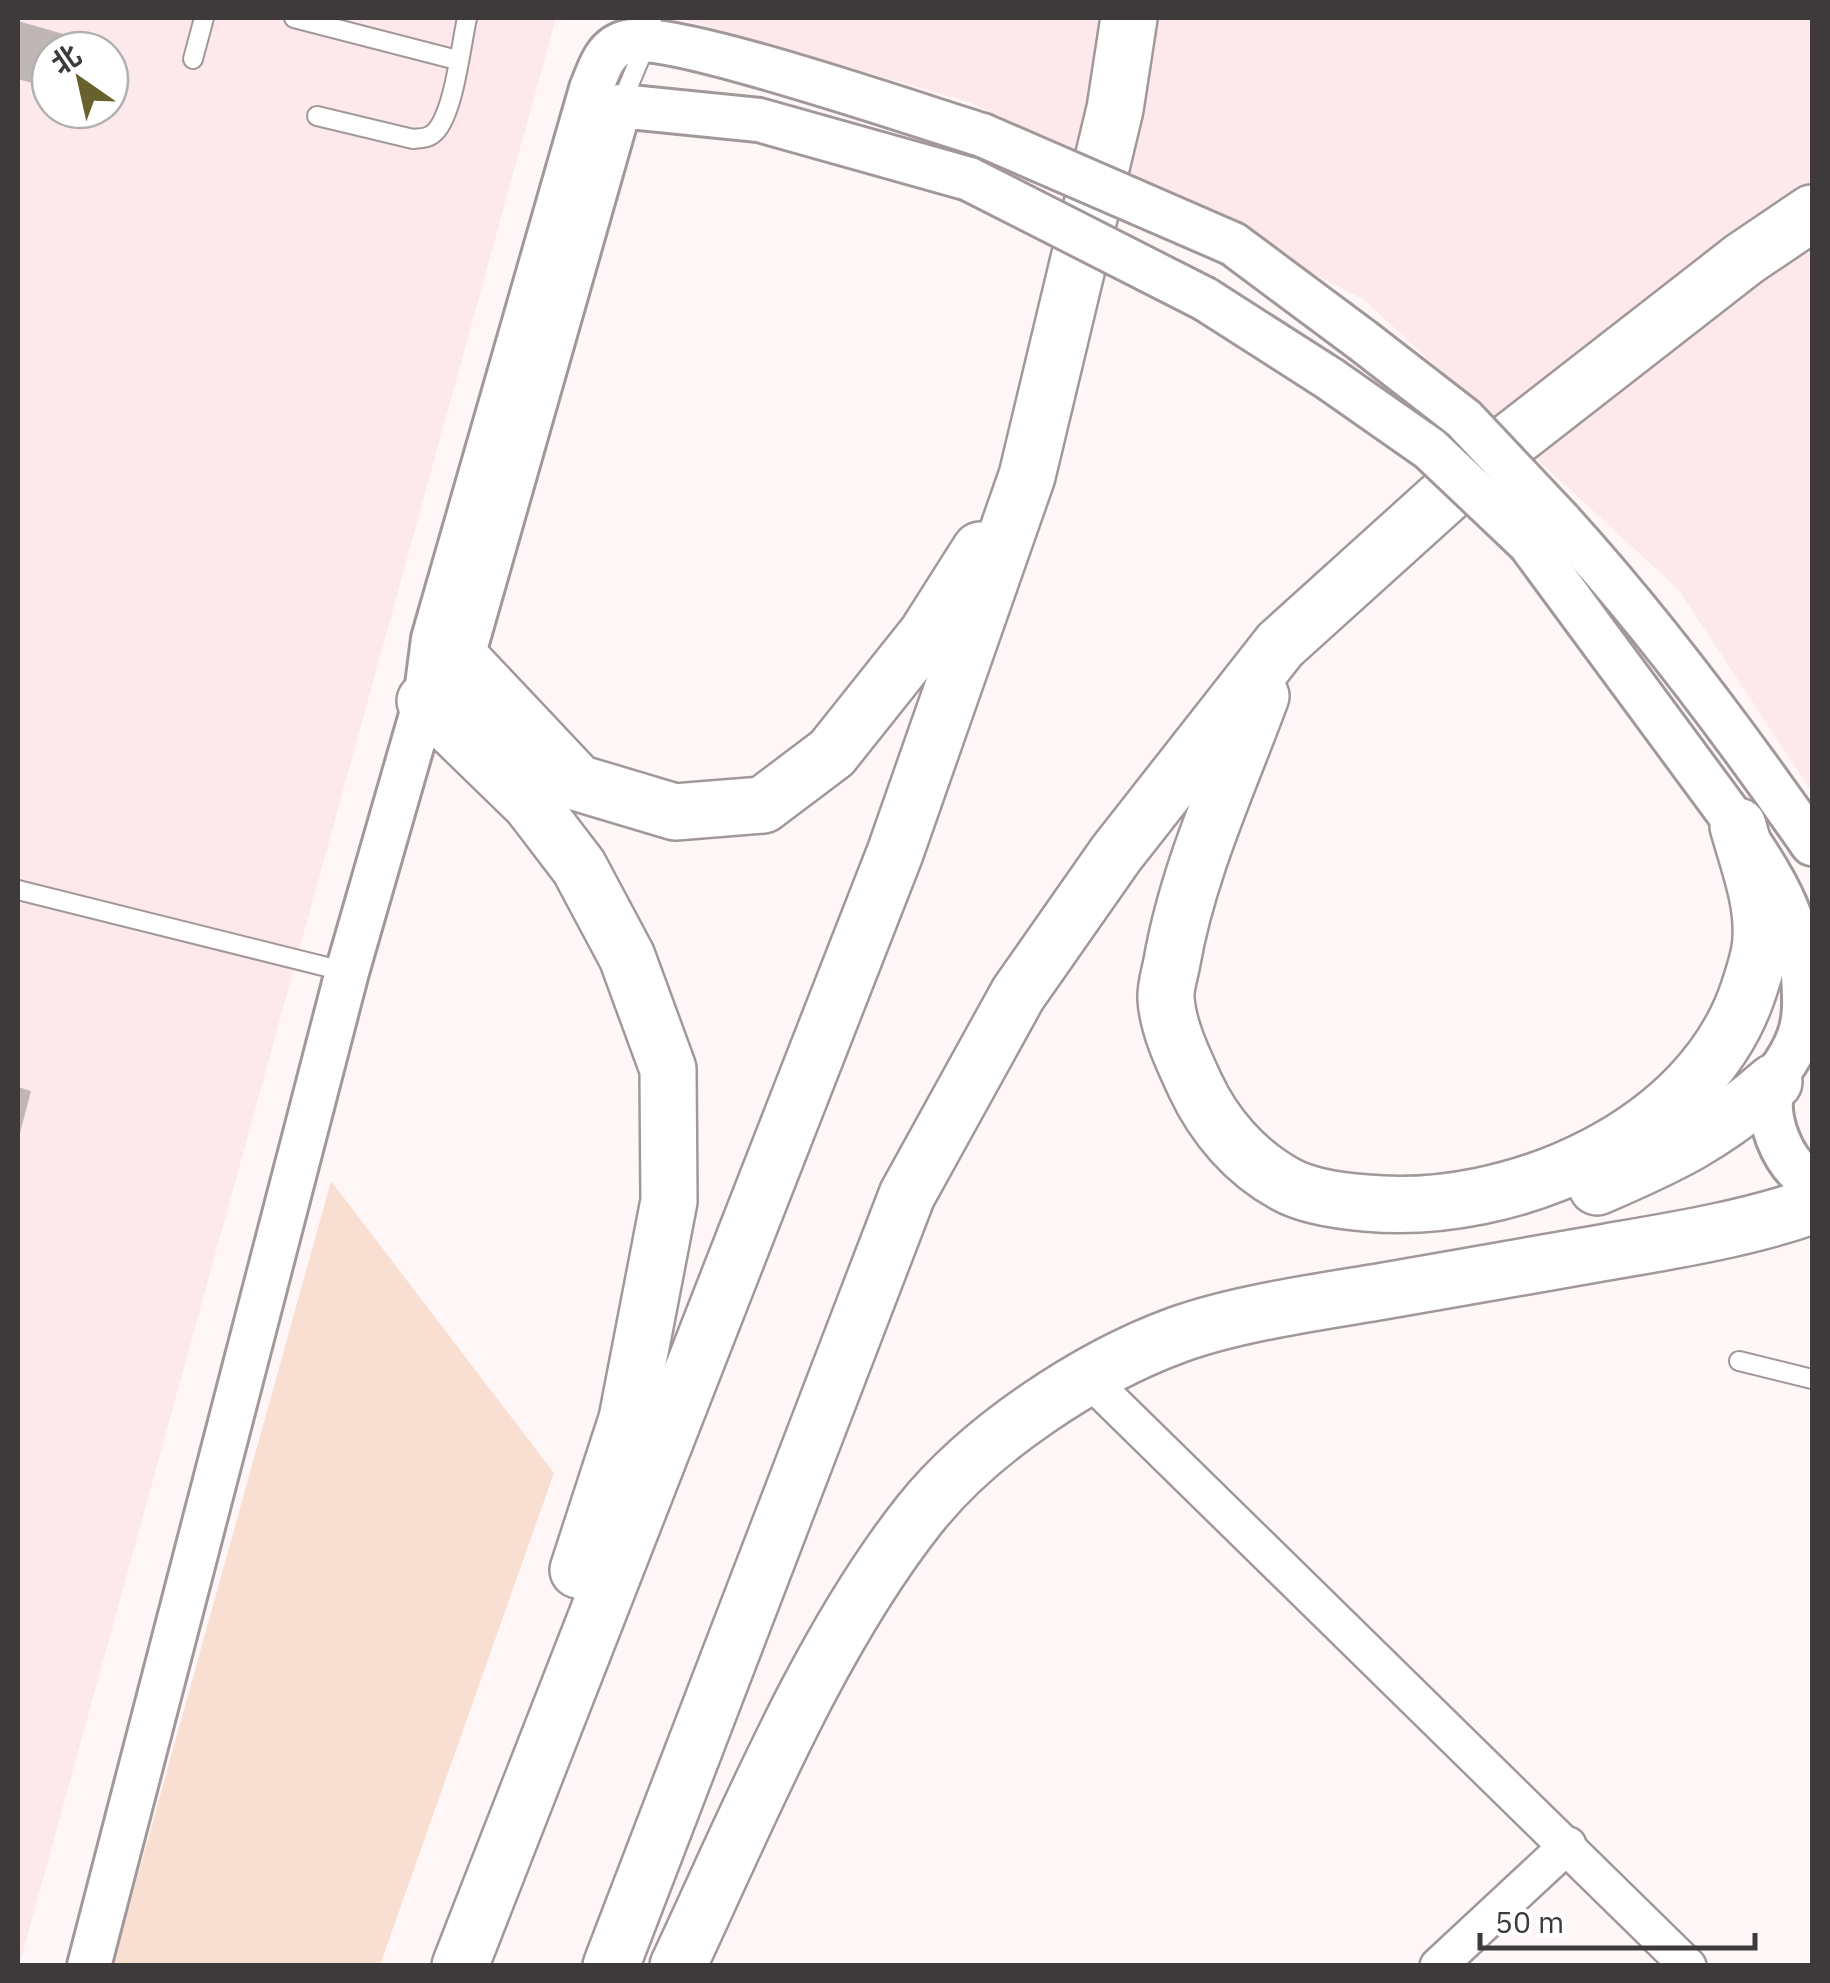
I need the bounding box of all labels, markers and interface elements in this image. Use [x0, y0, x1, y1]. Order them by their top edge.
north arrow [30, 30, 130, 130]
text: 北 [44, 36, 88, 82]
scale bar [1480, 1888, 1755, 1950]
text: 50 m [1495, 1902, 1564, 1941]

